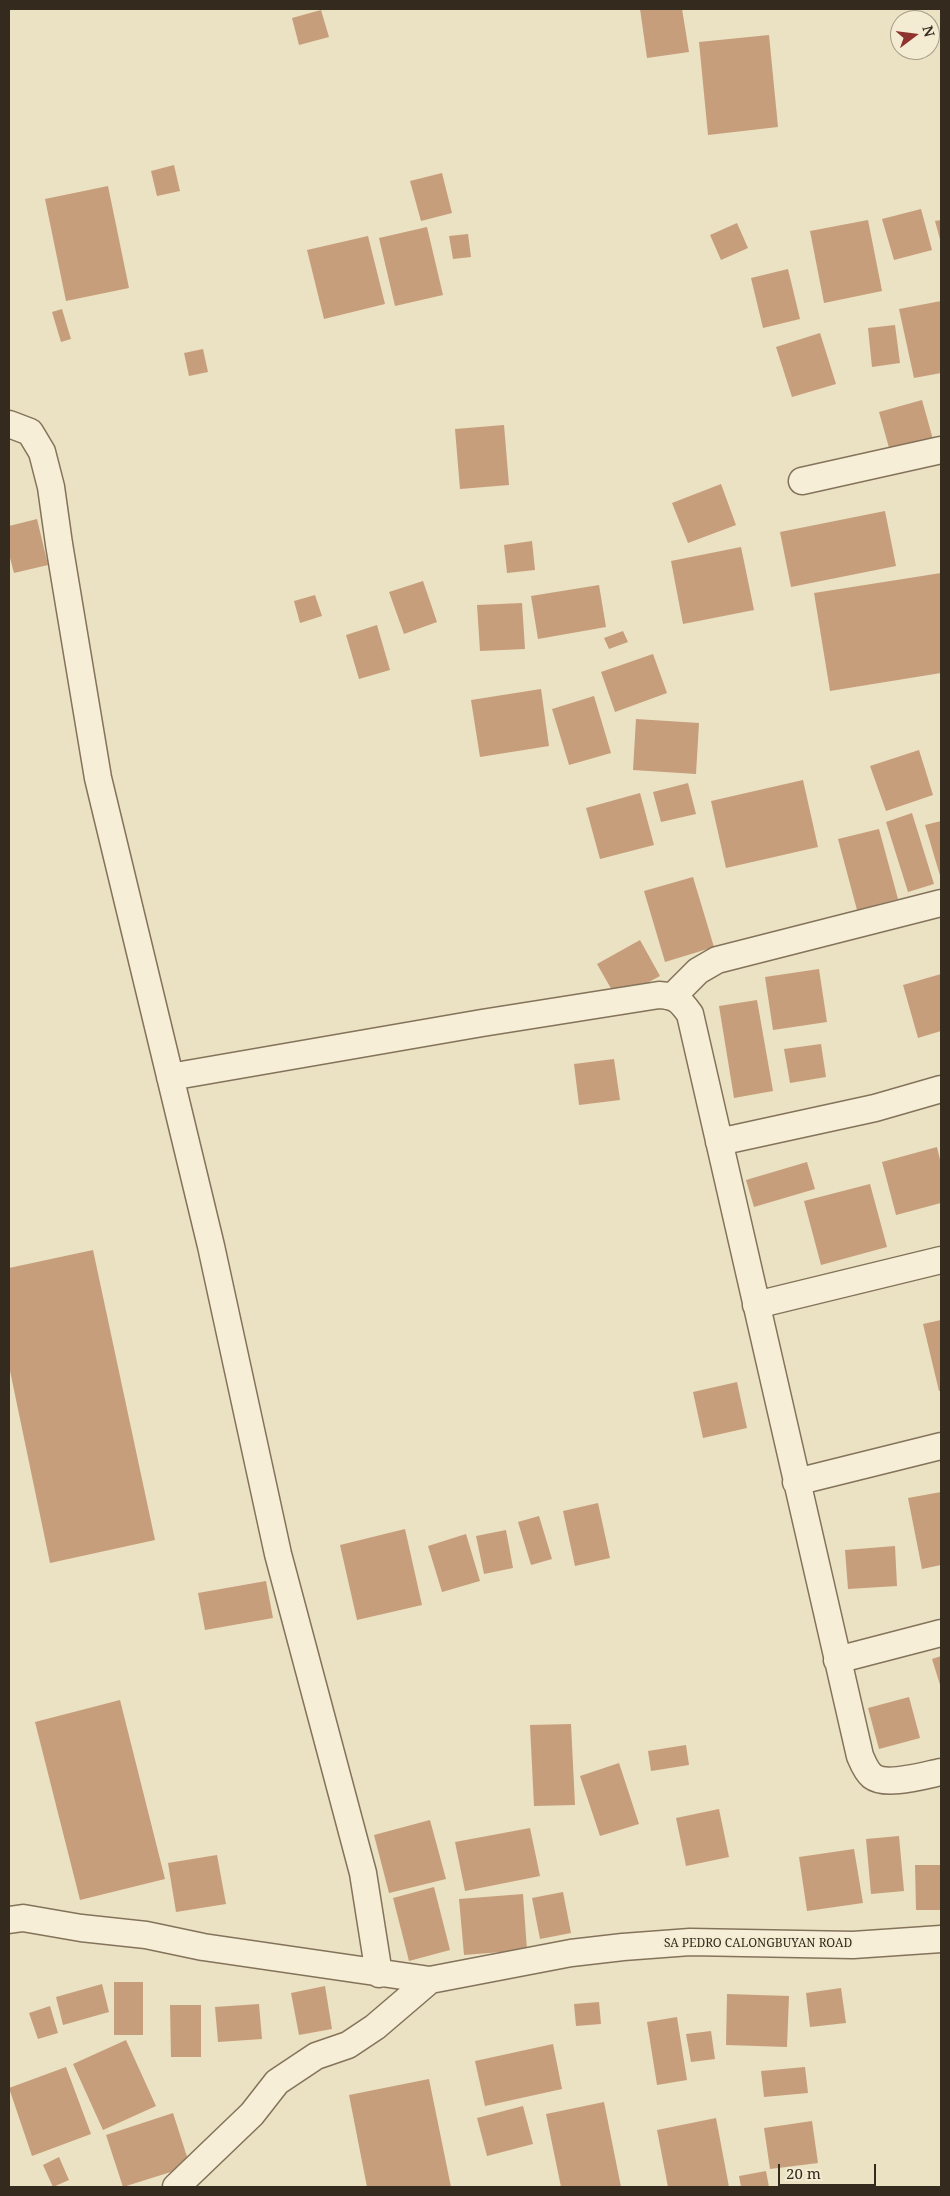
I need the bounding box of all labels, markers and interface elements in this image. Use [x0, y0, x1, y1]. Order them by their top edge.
north arrow [890, 10, 940, 60]
text: N [918, 23, 940, 39]
street label: SA PEDRO CALONGBUYAN ROAD [664, 1937, 852, 1951]
scale bar [780, 2154, 878, 2186]
text: 20 m [786, 2163, 821, 2183]

